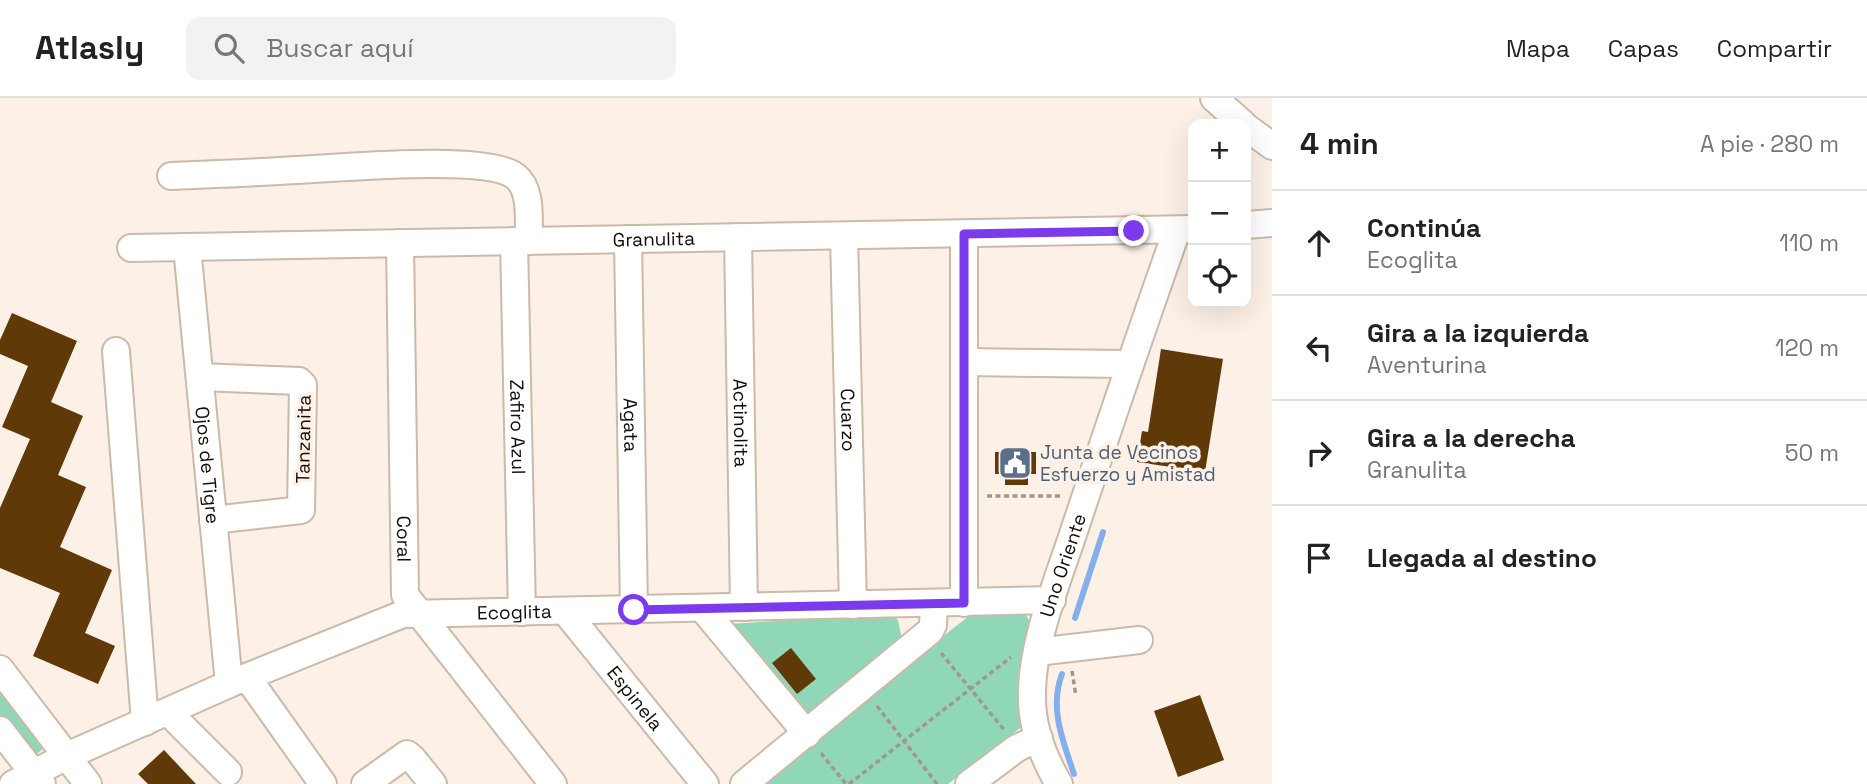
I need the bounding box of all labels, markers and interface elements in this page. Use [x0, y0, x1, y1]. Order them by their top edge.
search box [186, 17, 676, 80]
text: Atlasly [35, 27, 144, 69]
icon: search [210, 29, 248, 67]
text: Buscar aquí [266, 31, 414, 65]
text: Mapa [1506, 33, 1570, 64]
text: Capas [1608, 33, 1679, 64]
text: Compartir [1717, 33, 1832, 64]
map controls [1188, 119, 1251, 308]
button: + [1188, 119, 1251, 182]
text: 4 min [1300, 124, 1379, 163]
text: A pie · 280 m [1700, 129, 1839, 159]
button: − [1188, 182, 1251, 245]
text: Continúa [1367, 211, 1481, 245]
route end [1118, 215, 1149, 246]
icon: ahead [1300, 224, 1338, 262]
street label: Granulita [613, 226, 695, 252]
text: 110 m [1779, 228, 1839, 258]
button: locate [1188, 245, 1251, 308]
text: Ecoglita [1367, 245, 1458, 275]
text: Gira a la izquierda [1367, 316, 1589, 350]
icon: left [1300, 329, 1338, 367]
text: 120 m [1775, 333, 1839, 363]
text: Aventurina [1367, 350, 1487, 380]
street label: Actinolita [727, 378, 754, 468]
street label: Zafiro Azul [504, 379, 531, 475]
street label: Cuarzo [835, 388, 861, 452]
street label: Tanzanita [290, 394, 317, 484]
street label: Agata [618, 398, 643, 452]
street label: Ojos de Tigre [189, 405, 226, 525]
text: Gira a la derecha [1367, 421, 1576, 455]
icon: right [1300, 434, 1338, 472]
text: 50 m [1785, 438, 1839, 468]
place label: Junta de Vecinos Esfuerzo y Amistad [1040, 440, 1216, 487]
public building icon: Junta de Vecinos Esfuerzo y Amistad [996, 444, 1034, 482]
text: Granulita [1367, 455, 1467, 485]
street label: Uno Oriente [1034, 510, 1092, 620]
street label: Coral [391, 516, 417, 562]
icon: arrive [1300, 539, 1338, 577]
text: Llegada al destino [1367, 541, 1597, 575]
route start [618, 594, 649, 625]
street label: Ecoglita [477, 599, 552, 625]
street label: Espinela [601, 661, 669, 736]

